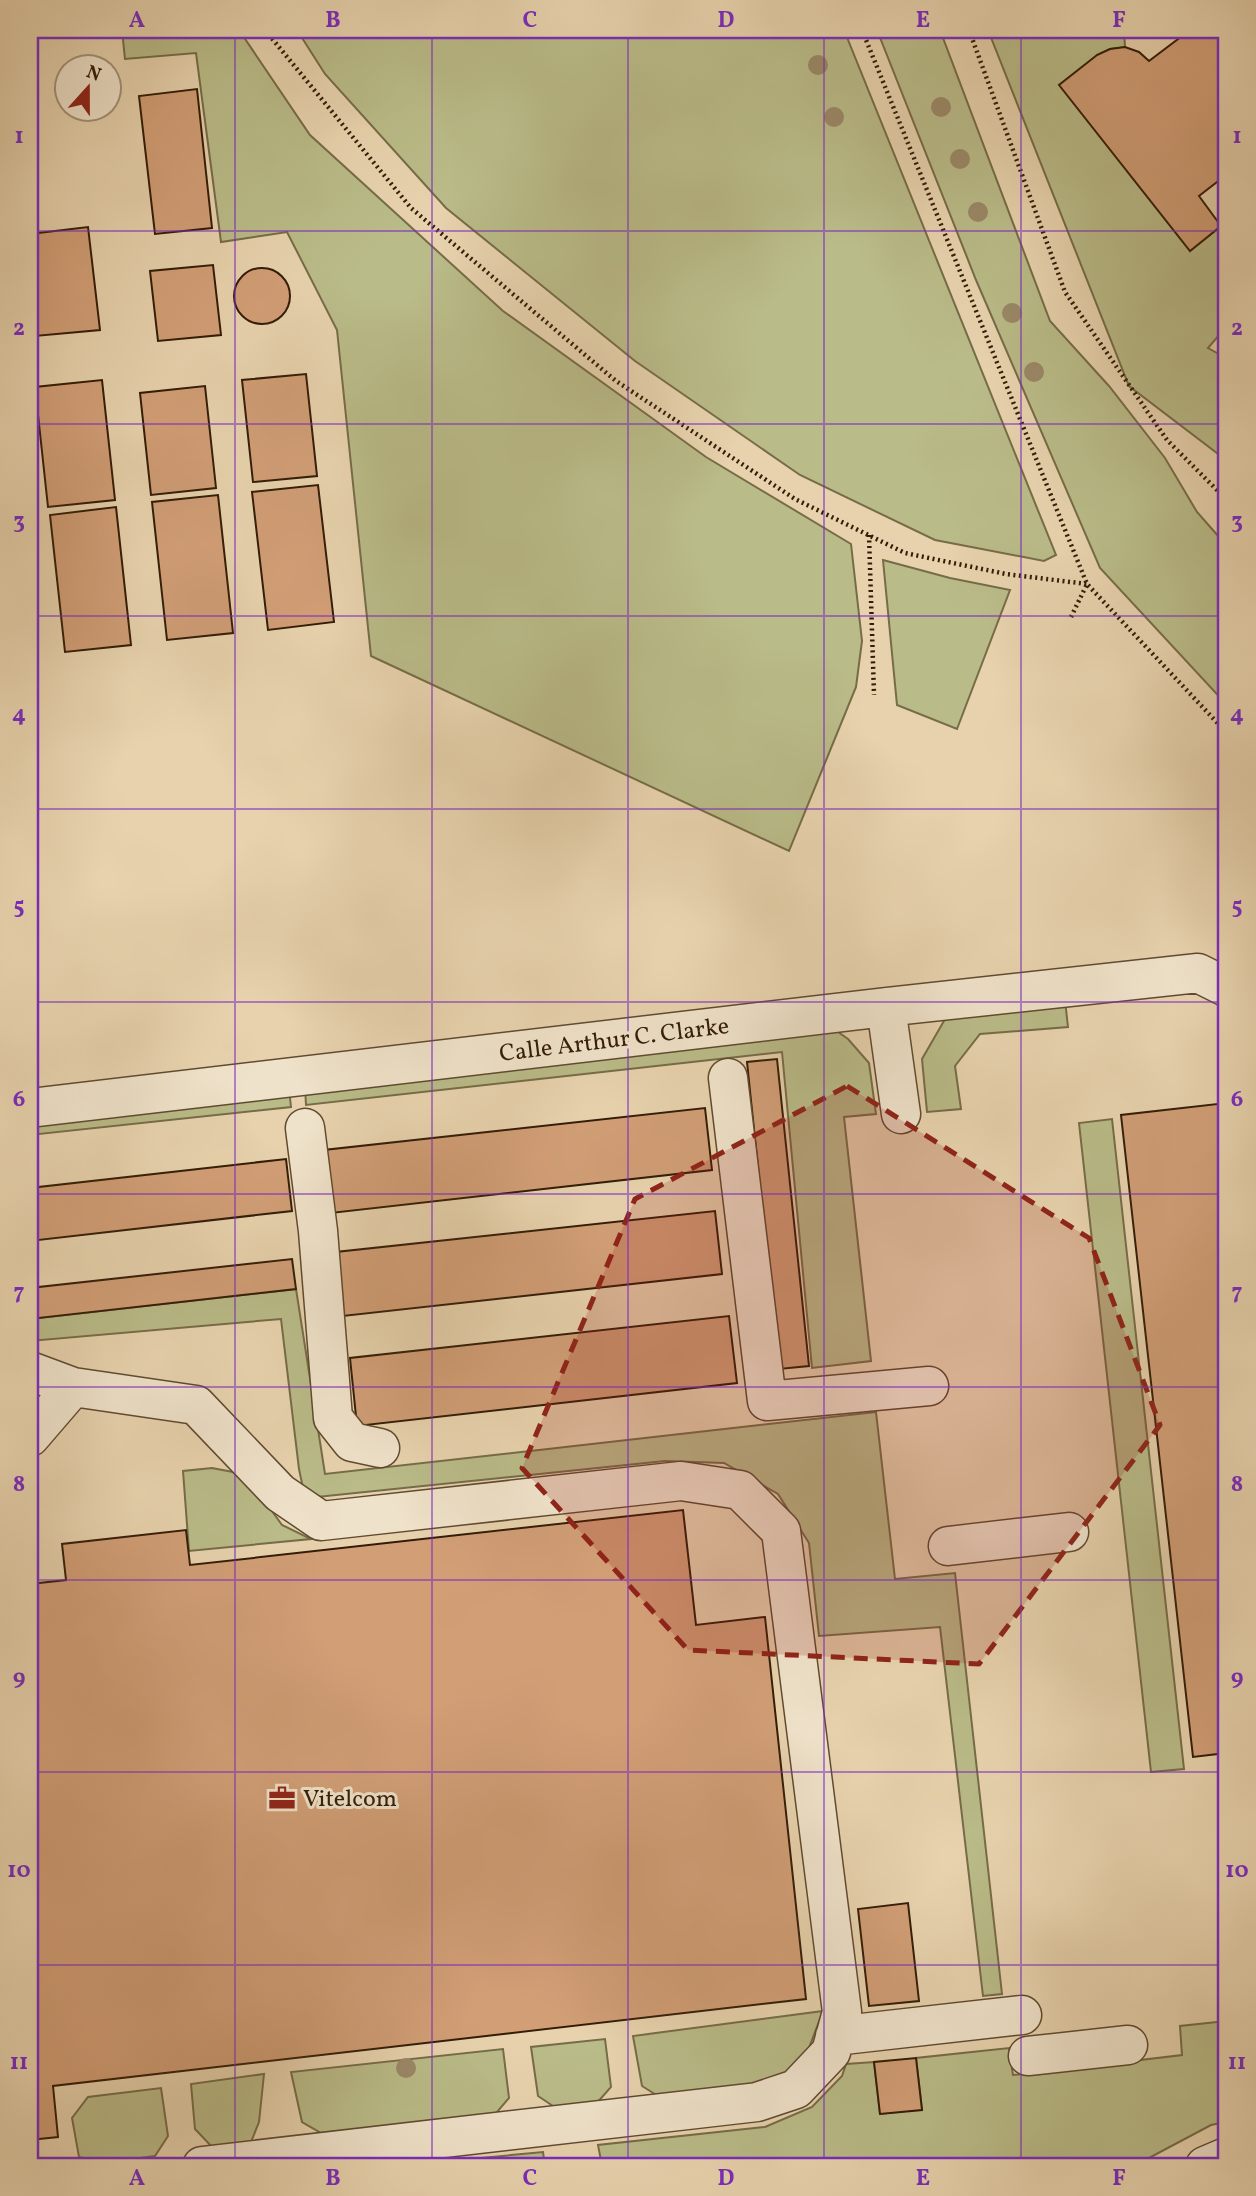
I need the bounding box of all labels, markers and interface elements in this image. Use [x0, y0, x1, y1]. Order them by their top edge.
text: A [129, 5, 145, 37]
text: B [325, 5, 341, 37]
text: C [523, 5, 537, 37]
text: D [718, 5, 735, 37]
text: E [916, 5, 930, 37]
text: F [1112, 5, 1126, 37]
north arrow [52, 52, 122, 122]
text: N [82, 59, 105, 89]
text: 1 [14, 121, 24, 153]
text: 1 [1232, 121, 1242, 153]
text: 2 [13, 313, 25, 345]
text: 2 [1231, 313, 1243, 345]
text: 3 [13, 506, 25, 538]
text: 3 [1231, 506, 1243, 538]
text: 4 [12, 699, 26, 731]
text: 4 [1230, 699, 1244, 731]
text: 5 [13, 891, 25, 923]
text: 5 [1231, 891, 1243, 923]
street label: Calle Arthur C. Clarke [497, 1010, 731, 1072]
text: 6 [13, 1084, 25, 1116]
text: 6 [1231, 1084, 1243, 1116]
text: 7 [14, 1277, 25, 1309]
text: 7 [1232, 1277, 1243, 1309]
text: 8 [13, 1469, 25, 1501]
text: 8 [1231, 1469, 1243, 1501]
text: 9 [13, 1662, 25, 1694]
text: 9 [1231, 1662, 1243, 1694]
office icon: Vitelcom [267, 1783, 297, 1813]
place label: Vitelcom [303, 1783, 397, 1817]
text: 10 [7, 1855, 31, 1887]
text: 10 [1225, 1855, 1249, 1887]
text: 11 [10, 2047, 28, 2079]
text: 11 [1228, 2047, 1246, 2079]
text: A [129, 2163, 145, 2195]
text: B [325, 2163, 341, 2195]
text: C [523, 2163, 537, 2195]
text: D [718, 2163, 735, 2195]
text: E [916, 2163, 930, 2195]
text: F [1112, 2163, 1126, 2195]

